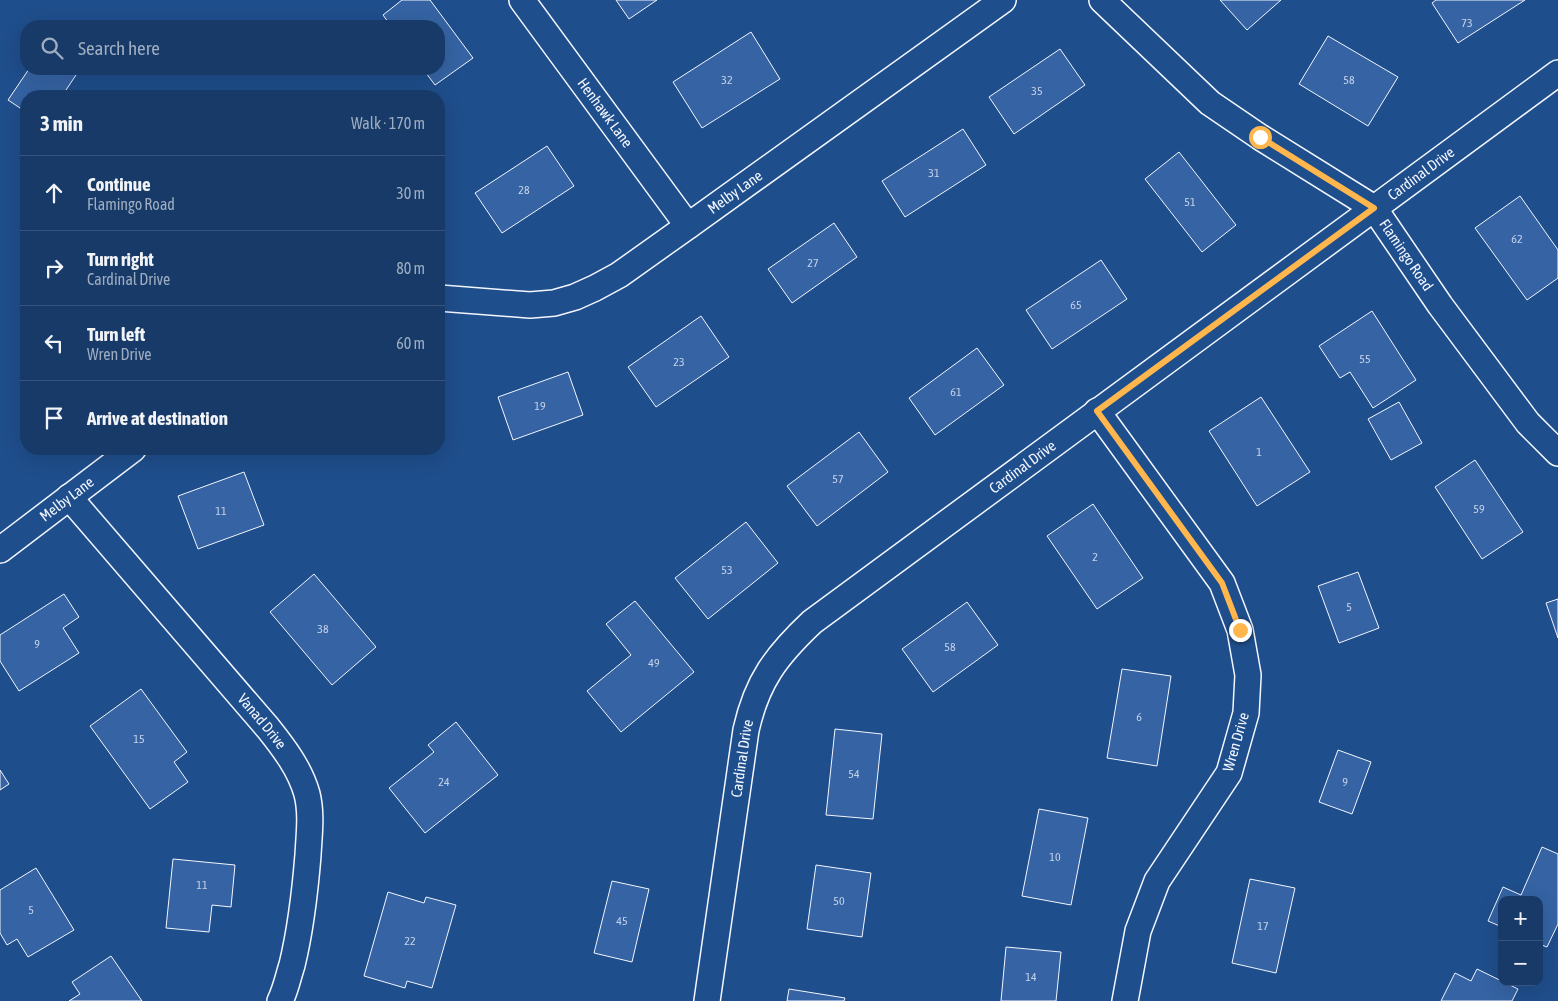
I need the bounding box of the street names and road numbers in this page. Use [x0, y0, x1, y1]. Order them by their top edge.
street label: Henhawk Lane [574, 75, 636, 151]
street label: Cardinal Drive [1384, 143, 1458, 203]
street label: Melby Lane [704, 166, 765, 217]
street label: Flamingo Road [1376, 216, 1437, 294]
street label: Cardinal Drive [986, 437, 1059, 497]
street label: Melby Lane [36, 473, 97, 525]
street label: Vanad Drive [234, 690, 290, 752]
street label: Wren Drive [1219, 710, 1252, 773]
street label: Cardinal Drive [727, 717, 756, 798]

